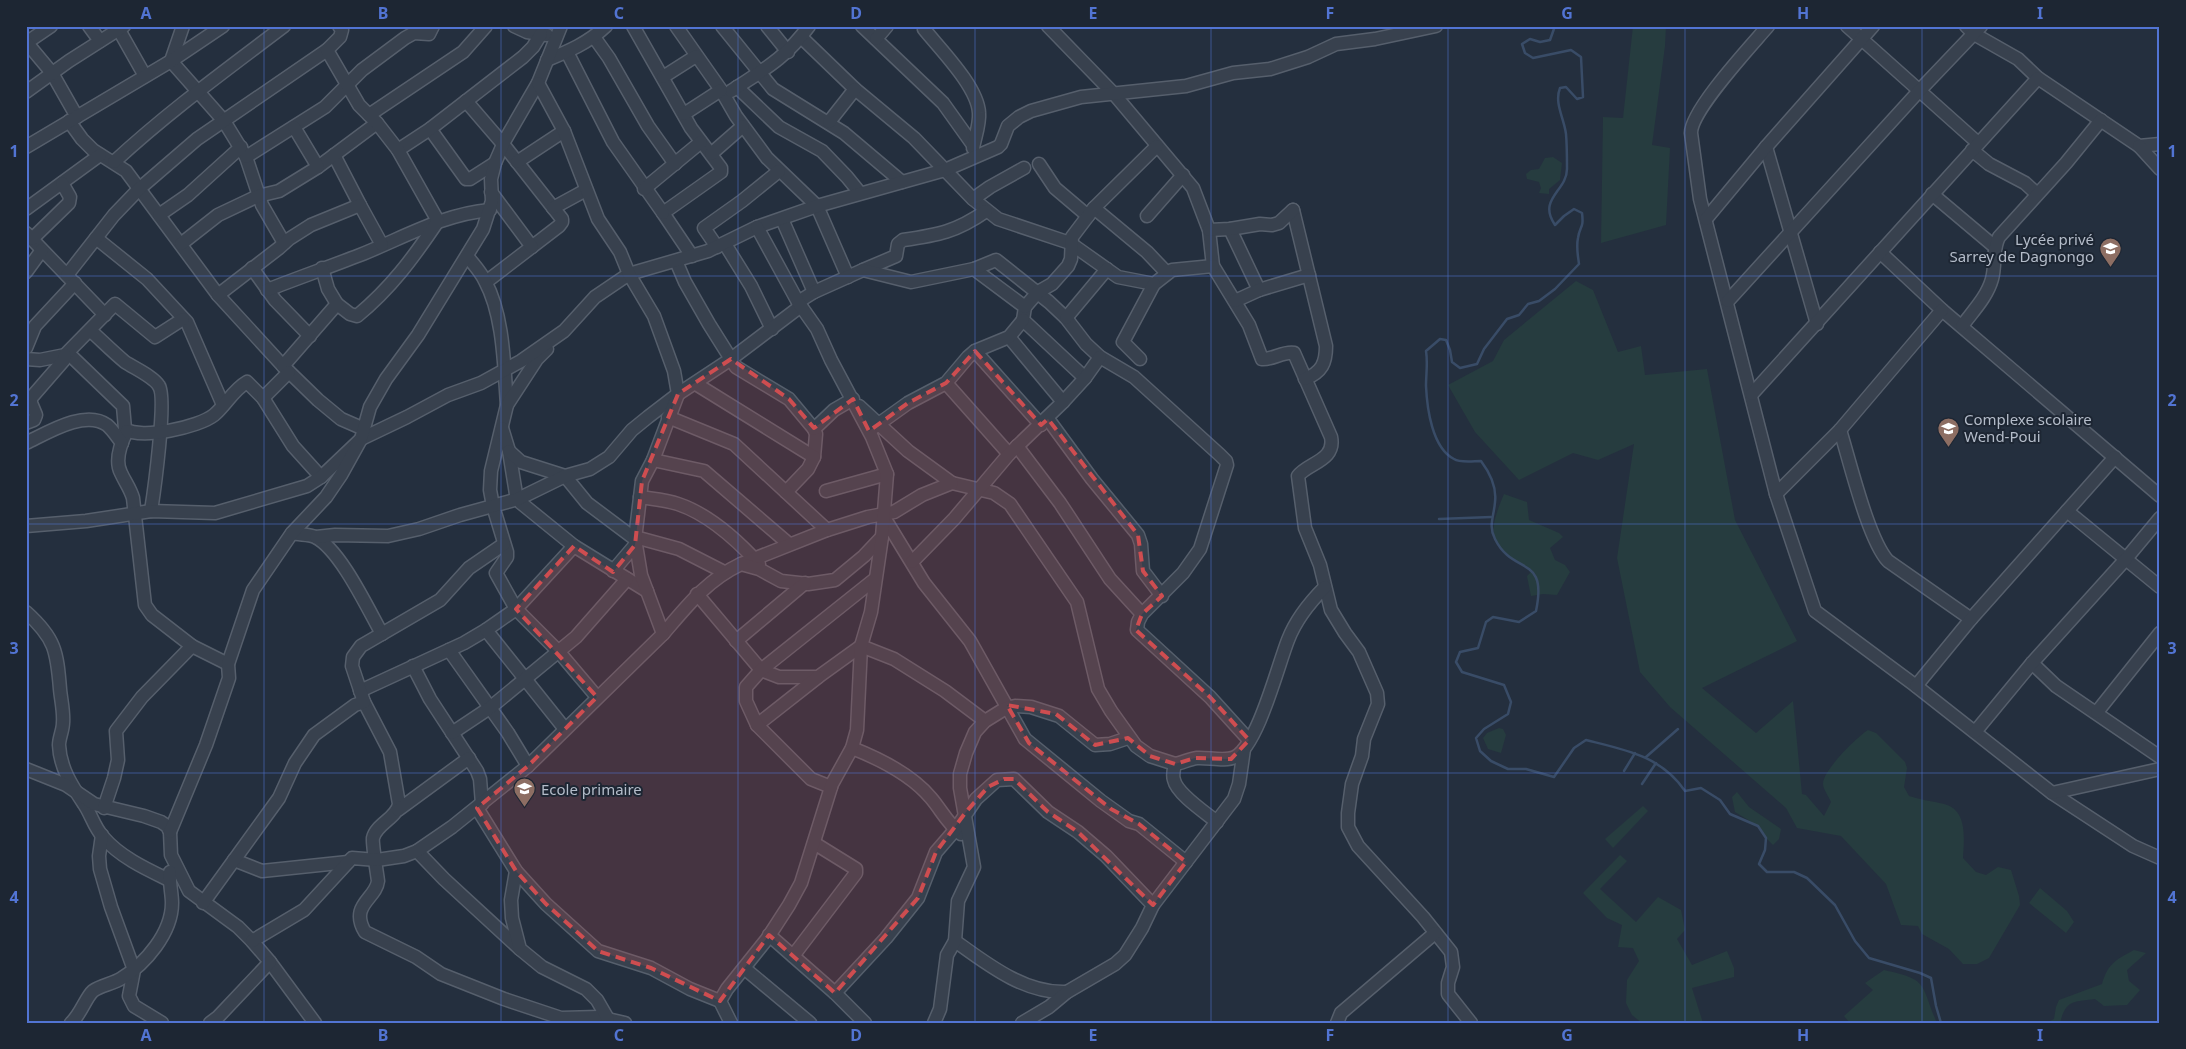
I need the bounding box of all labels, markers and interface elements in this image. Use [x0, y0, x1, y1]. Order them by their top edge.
text: A [140, 2, 152, 24]
text: B [378, 2, 388, 24]
text: C [614, 2, 624, 24]
text: D [850, 2, 862, 24]
text: E [1089, 2, 1098, 24]
text: F [1326, 2, 1334, 24]
text: G [1561, 2, 1573, 24]
text: H [1797, 2, 1809, 24]
text: I [2037, 2, 2043, 24]
text: 1 [9, 140, 19, 162]
text: 1 [2167, 140, 2177, 162]
place label: Lycée privé Sarrey de Dagnongo [1949, 229, 2094, 266]
school or university icon: Lycée privé Sarrey de Dagnongo [2098, 236, 2122, 267]
text: 2 [9, 389, 19, 411]
text: 2 [2167, 389, 2177, 411]
place label: Complexe scolaire Wend-Poui [1964, 409, 2092, 446]
school or university icon: Complexe scolaire Wend-Poui [1936, 416, 1960, 447]
text: 3 [9, 637, 19, 659]
text: 3 [2167, 637, 2177, 659]
school or university icon: Ecole primaire [513, 777, 537, 808]
place label: Ecole primaire [541, 779, 642, 799]
text: 4 [9, 886, 19, 908]
text: 4 [2167, 886, 2177, 908]
text: A [140, 1024, 152, 1046]
text: B [378, 1024, 388, 1046]
text: C [614, 1024, 624, 1046]
text: D [850, 1024, 862, 1046]
text: E [1089, 1024, 1098, 1046]
text: F [1326, 1024, 1334, 1046]
text: G [1561, 1024, 1573, 1046]
text: H [1797, 1024, 1809, 1046]
text: I [2037, 1024, 2043, 1046]

